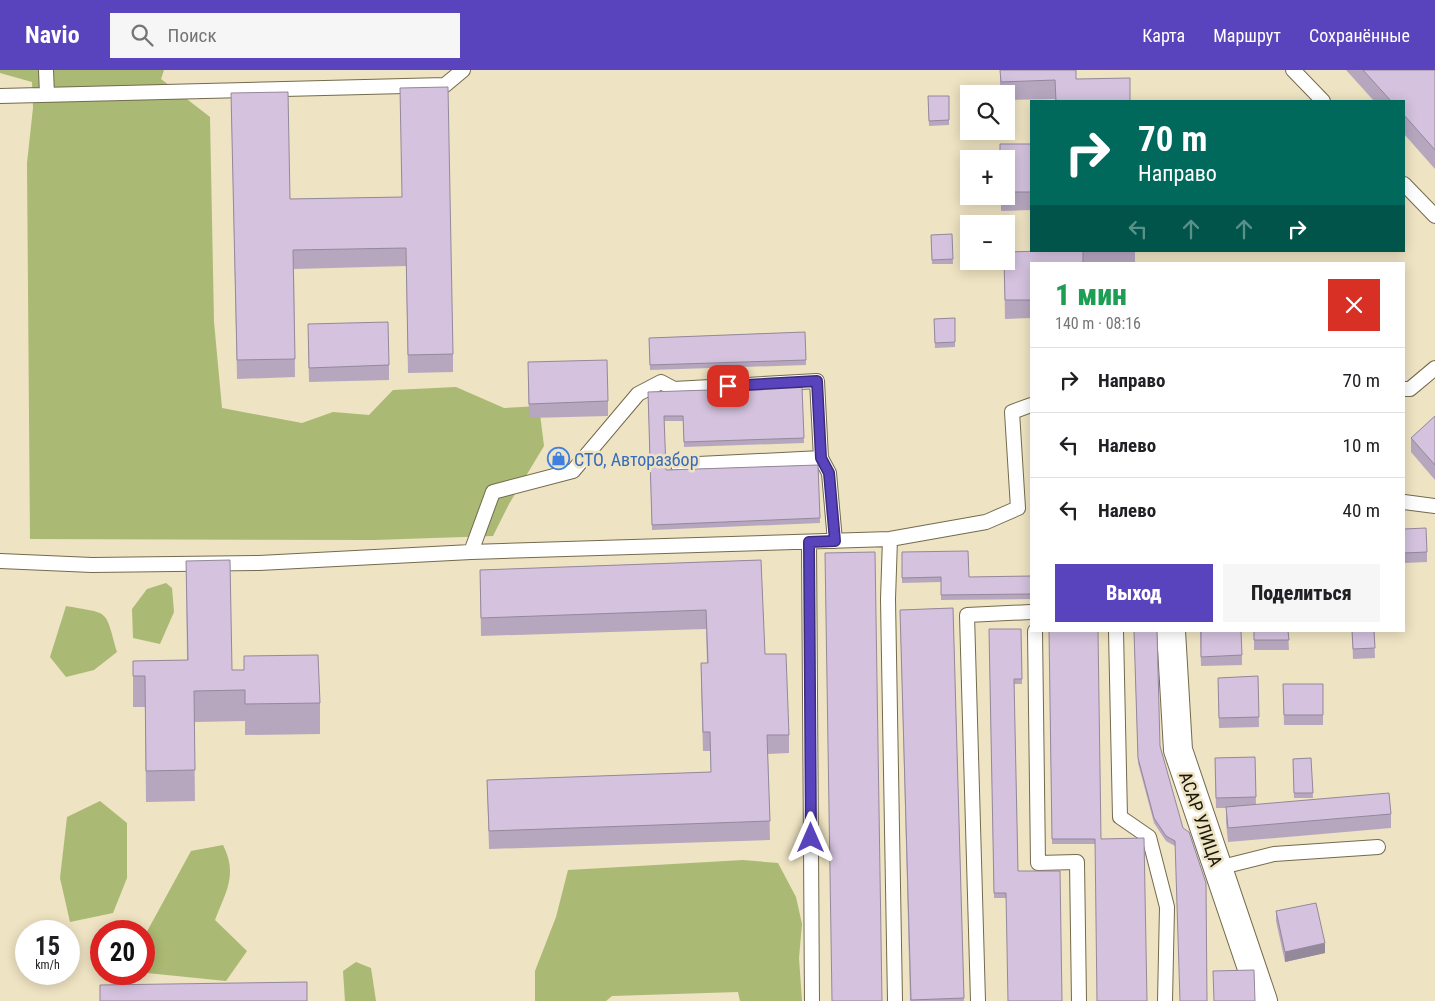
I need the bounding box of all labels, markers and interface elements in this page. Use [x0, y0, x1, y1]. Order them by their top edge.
search box [110, 13, 460, 58]
text: Navio [25, 21, 80, 49]
icon: search [128, 21, 156, 49]
text: Поиск [168, 24, 217, 47]
text: Карта [1142, 25, 1185, 46]
text: Маршрут [1213, 25, 1281, 46]
text: Сохранённые [1309, 25, 1410, 46]
map controls [960, 85, 1015, 270]
button: search [960, 85, 1015, 140]
text: 70 m [1138, 119, 1207, 160]
icon: right [1055, 120, 1120, 185]
button: + [960, 150, 1015, 205]
text: Направо [1138, 161, 1217, 186]
button: − [960, 215, 1015, 270]
icon: left [1124, 215, 1152, 243]
icon: ahead [1177, 215, 1205, 243]
icon: ahead [1230, 215, 1258, 243]
icon: right [1283, 215, 1311, 243]
text: 1 мин [1055, 277, 1127, 312]
button: close [1328, 279, 1380, 331]
text: 140 m · 08:16 [1055, 314, 1141, 333]
pin [707, 365, 749, 407]
icon: right [1055, 366, 1083, 394]
text: Направо [1098, 369, 1165, 392]
text: 70 m [1343, 369, 1380, 392]
icon: arrive [714, 372, 742, 400]
icon: left [1055, 431, 1083, 459]
text: Налево [1098, 434, 1156, 457]
text: 10 m [1343, 434, 1380, 457]
shop icon: СТО, Авторазбор [546, 447, 570, 471]
place label: СТО, Авторазбор [574, 449, 699, 470]
icon: left [1055, 496, 1083, 524]
text: Налево [1098, 499, 1156, 522]
text: 40 m [1343, 499, 1380, 522]
button: Выход [1055, 564, 1213, 622]
button: Поделиться [1223, 564, 1380, 622]
street label: АСАР УЛИЦА [1175, 769, 1227, 870]
position arrow [784, 811, 836, 863]
speed limit sign: 20 [90, 920, 155, 985]
text: 15 [35, 932, 60, 961]
text: km/h [35, 958, 60, 972]

